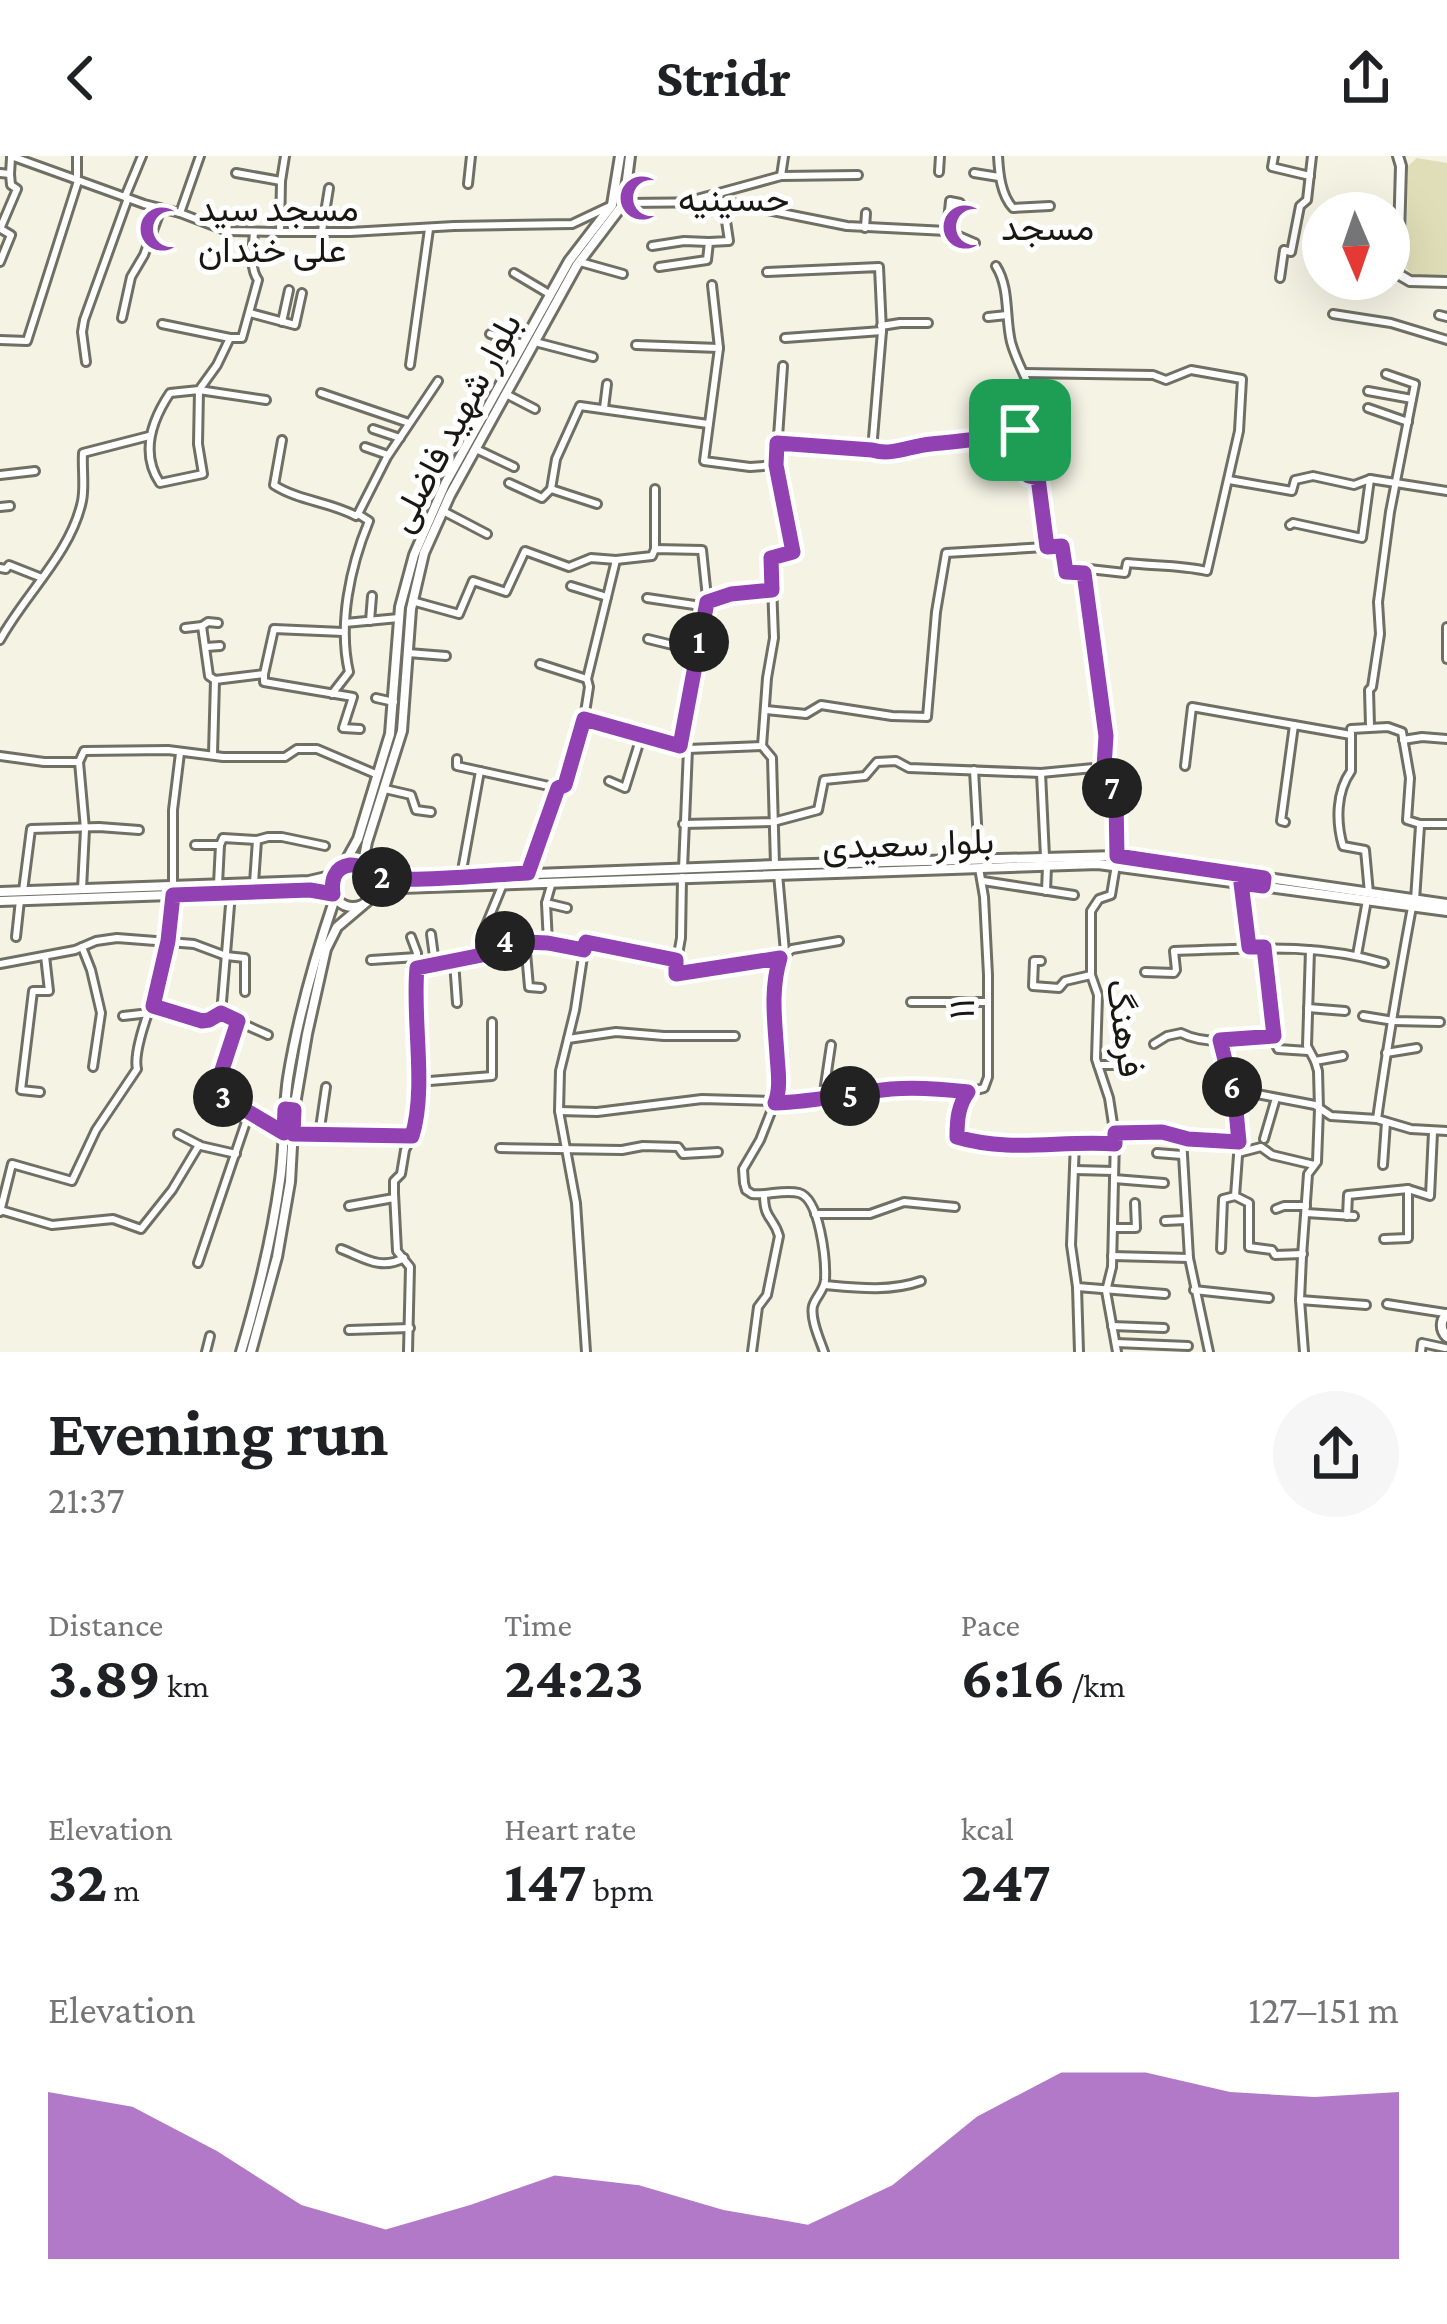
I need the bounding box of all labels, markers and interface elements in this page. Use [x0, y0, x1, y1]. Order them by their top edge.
icon: back [48, 45, 114, 111]
icon: share [1333, 45, 1399, 111]
text: Stridr [656, 48, 791, 108]
mosque icon: حسینیه [617, 173, 667, 223]
place label: حسینیه [678, 179, 789, 219]
place label: مسجد سید علی خندان [198, 189, 359, 271]
north arrow [1302, 192, 1410, 300]
map controls [1302, 192, 1410, 300]
mosque icon: مسجد [940, 202, 990, 252]
mosque icon: مسجد سید علی خندان [137, 204, 187, 254]
place label: مسجد [1001, 208, 1094, 248]
street label: بلوار شهید فاضلی [381, 306, 531, 539]
pin [969, 379, 1071, 481]
icon: arrive [987, 397, 1053, 463]
pin: 1 [669, 612, 729, 672]
text: 1 [693, 623, 705, 660]
pin: 7 [1082, 758, 1142, 818]
text: 7 [1104, 769, 1120, 806]
street label: بلوار سعیدی [821, 821, 995, 869]
pin: 2 [352, 847, 412, 907]
text: 2 [374, 858, 390, 895]
pin: 4 [475, 911, 535, 971]
text: 4 [496, 922, 514, 959]
street label: فرهنگ [1096, 977, 1152, 1080]
street label: ۱۱ [942, 998, 982, 1020]
pin: 6 [1202, 1057, 1262, 1117]
pin: 5 [820, 1066, 880, 1126]
pin: 3 [193, 1067, 253, 1127]
text: 6 [1223, 1068, 1241, 1105]
text: 5 [842, 1077, 858, 1114]
text: 3 [215, 1078, 231, 1115]
button: share [1273, 1391, 1399, 1517]
text: Evening run [48, 1396, 388, 1469]
text: 21:37 [48, 1478, 125, 1521]
text: Distance [48, 1606, 163, 1643]
text: Time [504, 1606, 572, 1643]
text: Pace [961, 1606, 1020, 1643]
text: 3.89 [48, 1643, 161, 1710]
text: 24:23 [504, 1643, 644, 1710]
text: 6:16 [961, 1643, 1065, 1710]
text: km [161, 1667, 209, 1704]
text: /km [1065, 1667, 1126, 1704]
text: Elevation [48, 1810, 173, 1847]
text: Heart rate [504, 1810, 636, 1847]
text: kcal [961, 1810, 1014, 1847]
text: 32 [48, 1847, 107, 1914]
text: 147 [504, 1847, 587, 1914]
text: 247 [961, 1847, 1051, 1914]
text: m [107, 1871, 140, 1908]
text: bpm [587, 1871, 654, 1908]
text: Elevation [48, 1988, 196, 2031]
text: 127–151 m [1248, 1988, 1399, 2031]

